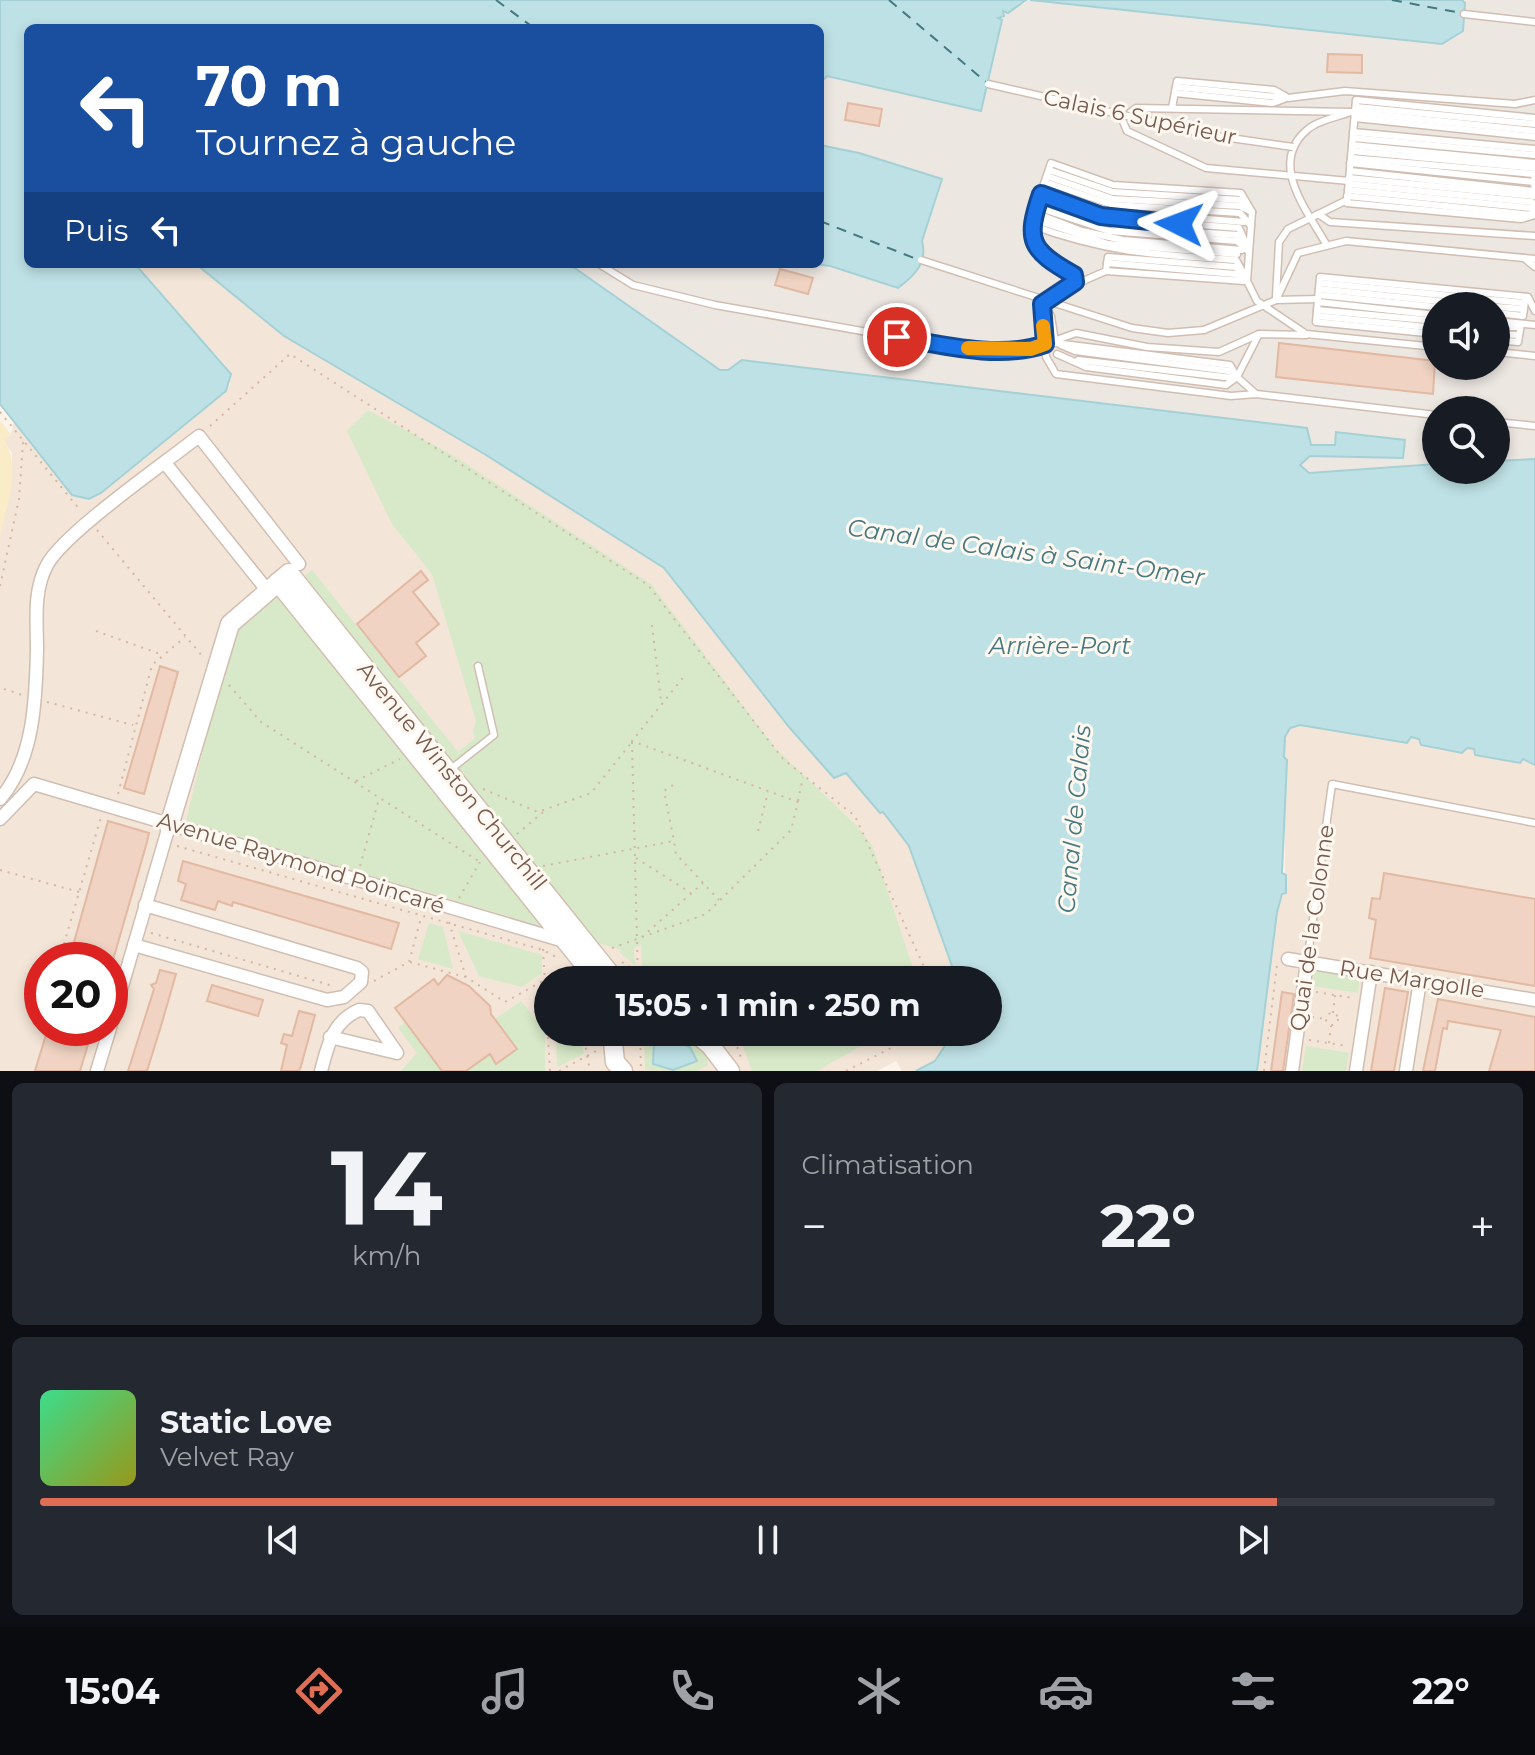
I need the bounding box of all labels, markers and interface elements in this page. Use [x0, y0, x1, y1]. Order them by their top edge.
text: 70 m [196, 52, 342, 120]
icon: left [64, 56, 168, 160]
street label: Calais 6 Supérieur [1041, 83, 1239, 151]
text: Tournez à gauche [196, 120, 516, 164]
position arrow [1137, 182, 1221, 266]
icon: left [144, 208, 188, 252]
text: Puis [64, 212, 128, 249]
map controls [1422, 292, 1510, 484]
button: sound [1422, 292, 1510, 380]
pin [863, 303, 931, 371]
icon: arrive [875, 315, 919, 359]
button: search [1422, 396, 1510, 484]
water label: Canal de Calais à Saint-Omer [846, 513, 1208, 592]
water label: Arrière-Port [987, 631, 1131, 660]
street label: Avenue Winston Churchill [352, 656, 552, 896]
water label: Canal de Calais [1051, 723, 1097, 914]
street label: Avenue Raymond Poincaré [154, 806, 448, 920]
street label: Quai de la Colonne [1284, 823, 1340, 1033]
speed limit sign: 20 [24, 942, 128, 1046]
street label: Rue Margolle [1338, 954, 1486, 1004]
text: 15:05 · 1 min · 250 m [615, 987, 921, 1024]
text: 14 [331, 1124, 443, 1251]
text: Climatisation [802, 1149, 974, 1181]
text: 22° [1100, 1189, 1196, 1262]
text: − [802, 1199, 827, 1253]
text: + [1470, 1199, 1495, 1253]
text: km/h [352, 1240, 421, 1272]
text: Static Love [160, 1404, 332, 1441]
text: Velvet Ray [160, 1441, 294, 1473]
icon: previous [261, 1518, 305, 1562]
icon: pause [746, 1518, 790, 1562]
icon: next [1231, 1518, 1275, 1562]
icon: directions [291, 1663, 347, 1719]
icon: music [477, 1663, 533, 1719]
icon: phone [664, 1663, 720, 1719]
icon: climate [851, 1663, 907, 1719]
icon: car [1038, 1663, 1094, 1719]
icon: filters [1225, 1663, 1281, 1719]
text: 15:04 [65, 1669, 160, 1713]
text: 22° [1412, 1669, 1470, 1713]

